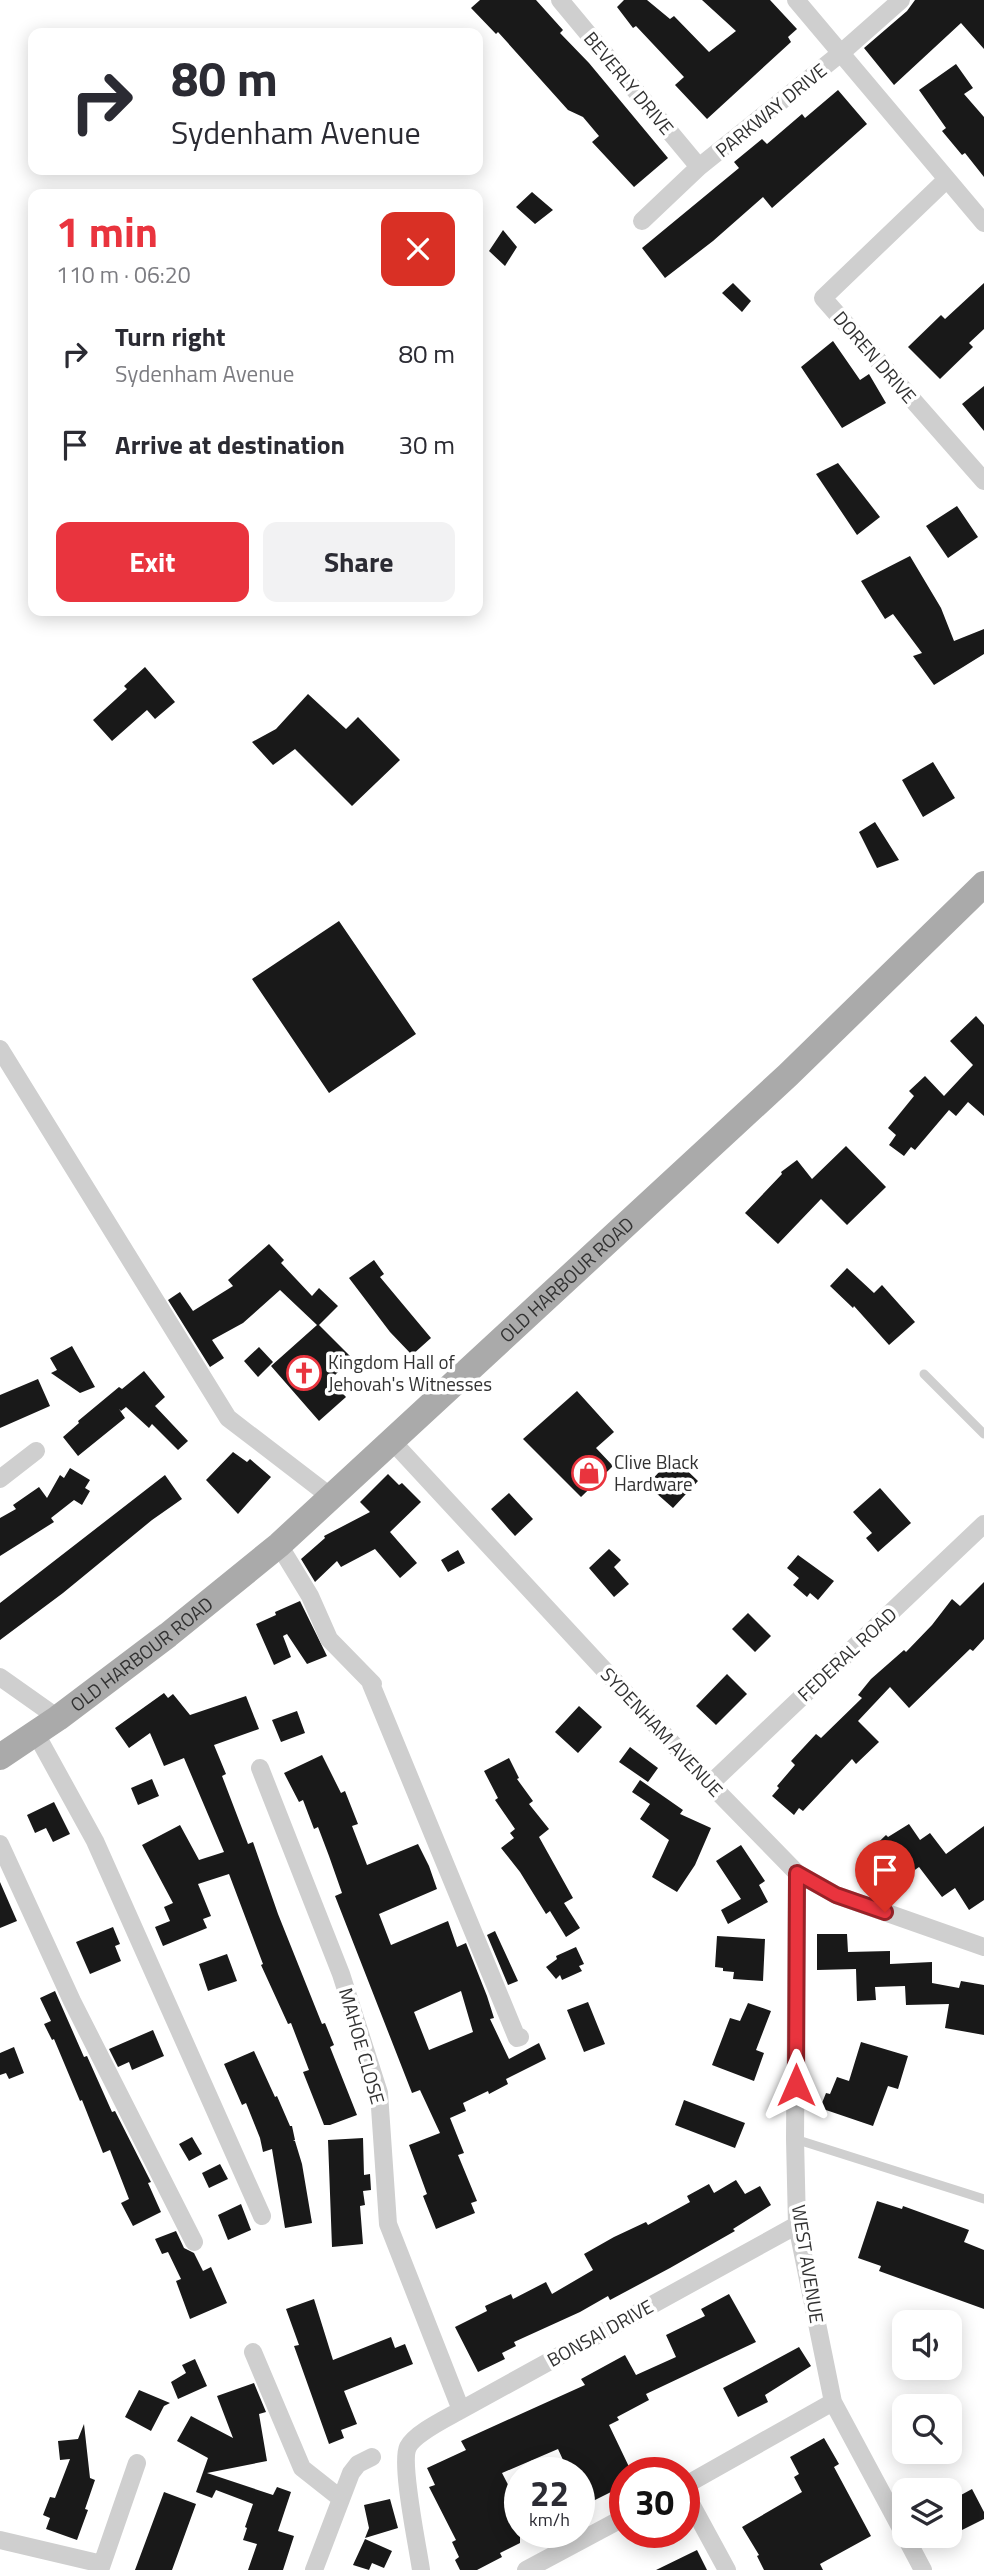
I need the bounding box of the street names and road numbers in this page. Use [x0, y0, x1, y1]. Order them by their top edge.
street label: BEVERLY DRIVE [577, 25, 681, 141]
street label: PARKWAY DRIVE [709, 56, 833, 164]
street label: DOREN DRIVE [827, 304, 924, 409]
street label: OLD HARBOUR ROAD [492, 1209, 640, 1349]
street label: OLD HARBOUR ROAD [63, 1589, 219, 1718]
street label: FEDERAL ROAD [790, 1600, 903, 1708]
street label: SYDENHAM AVENUE [594, 1660, 730, 1803]
street label: MAHOE CLOSE [332, 1984, 393, 2107]
street label: WEST AVENUE [785, 2203, 832, 2325]
street label: BONSAI DRIVE [541, 2291, 658, 2374]

